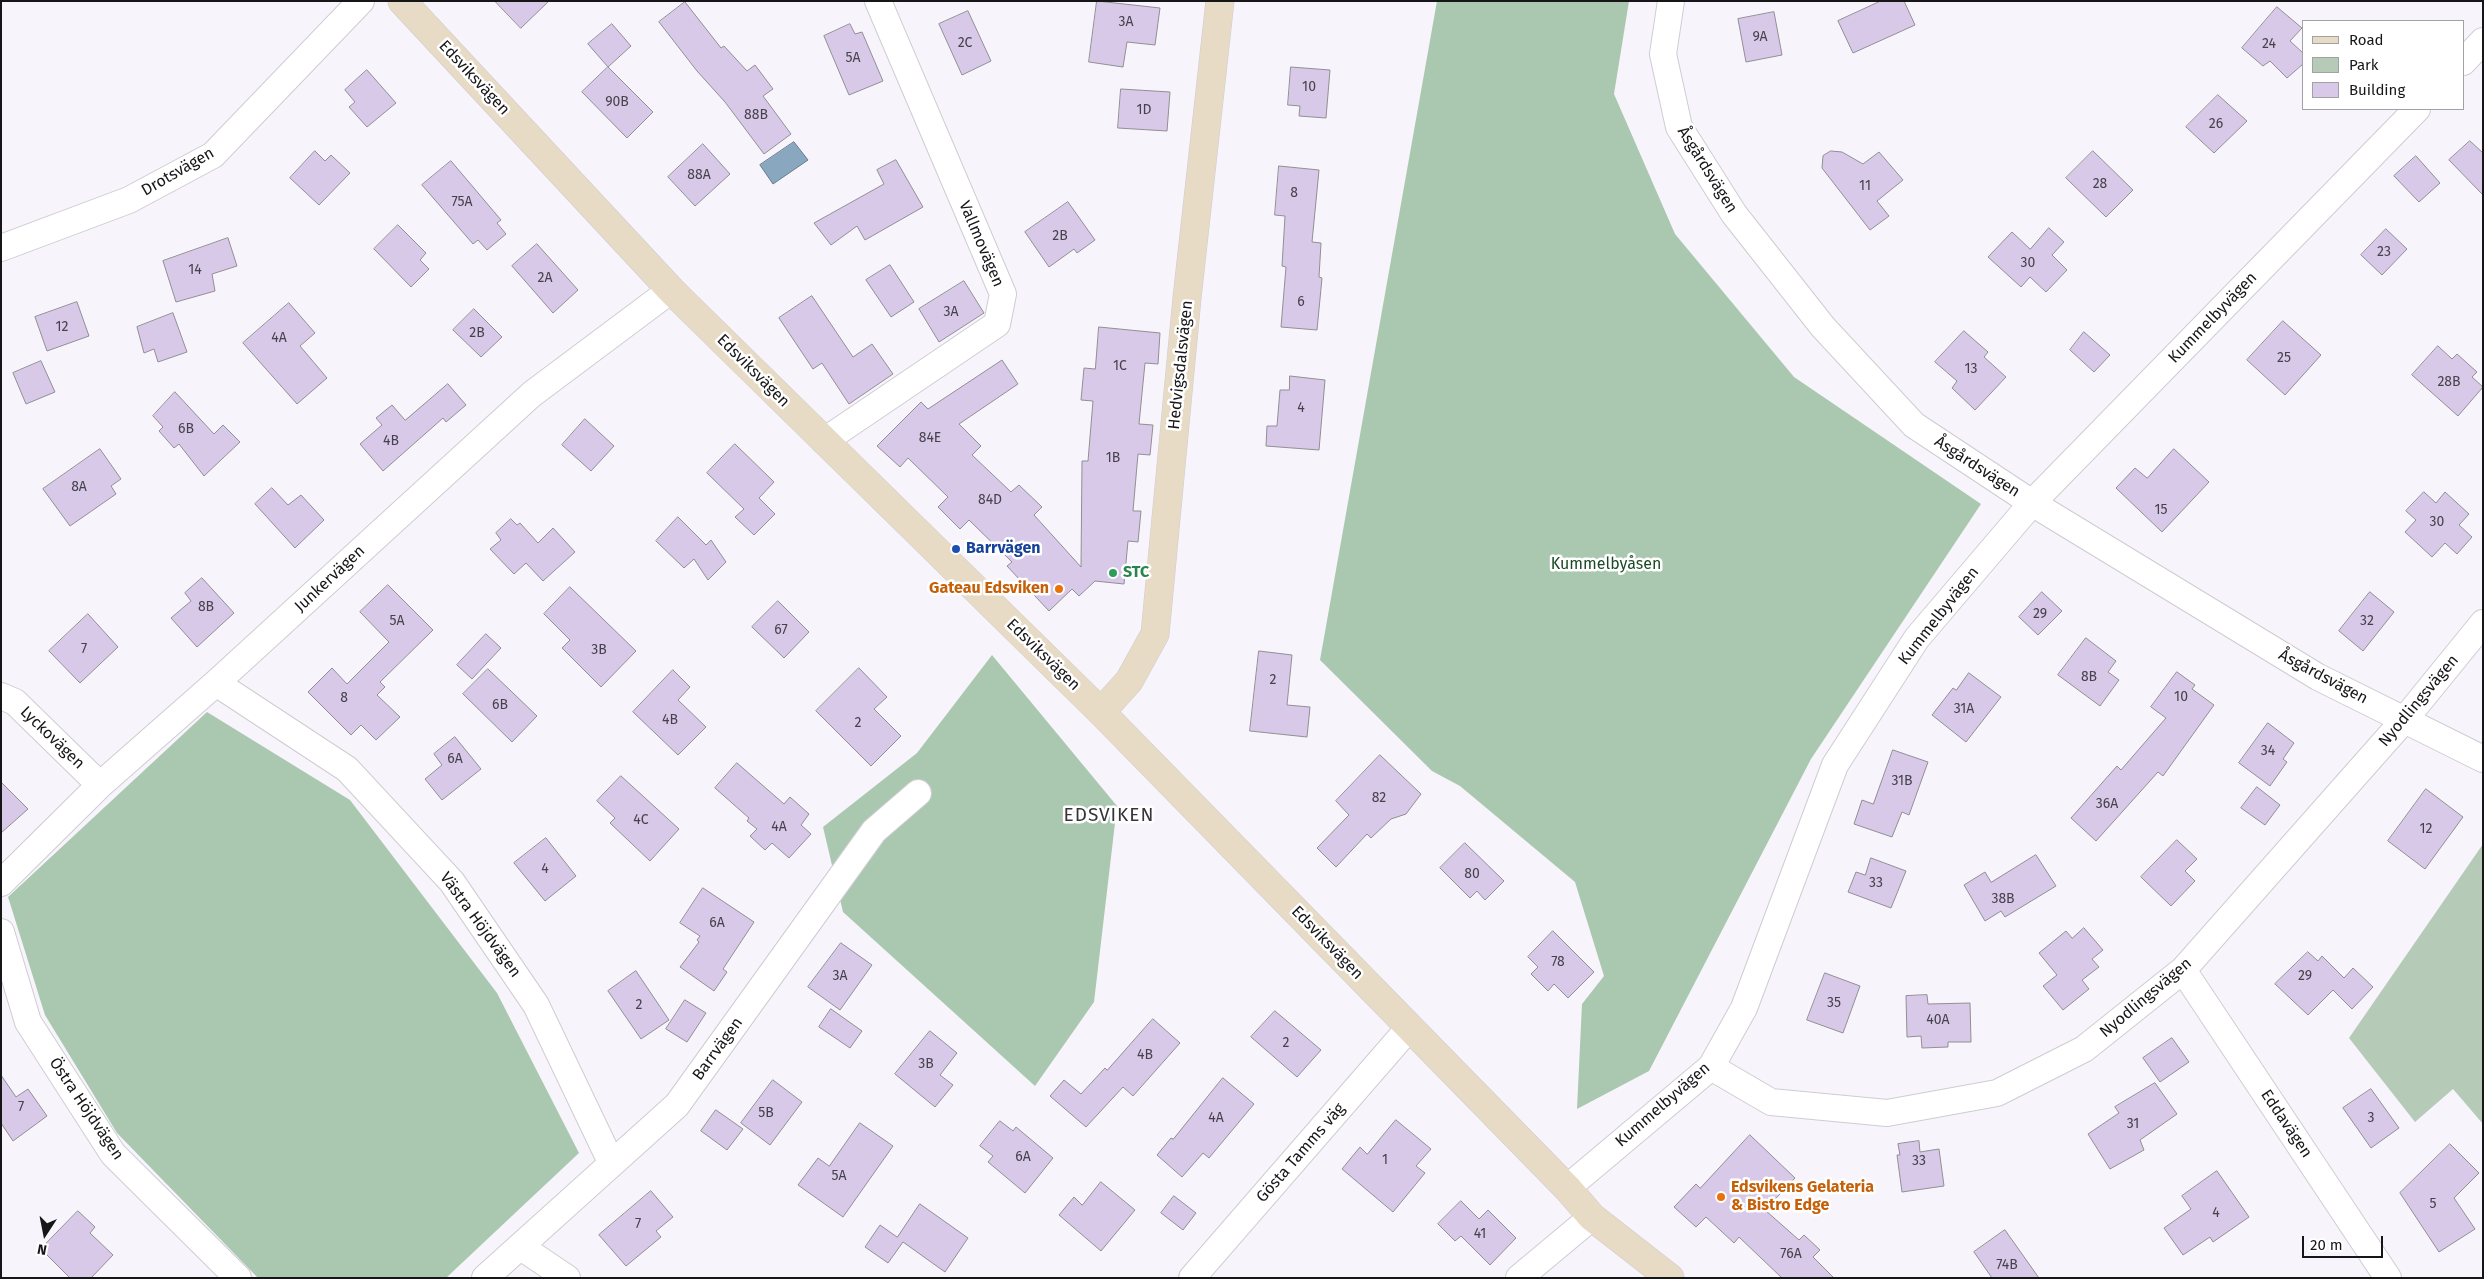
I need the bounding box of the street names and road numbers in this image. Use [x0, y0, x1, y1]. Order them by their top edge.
street label: Edsviksvägen [435, 37, 513, 119]
street label: Åsgårdsvägen [1673, 123, 1741, 217]
street label: Drotsvägen [138, 144, 218, 200]
street label: Vallmovägen [954, 198, 1008, 290]
street label: Kummelbyvägen [2165, 269, 2261, 367]
street label: Hedvigsdalsvägen [1165, 300, 1197, 430]
street label: Edsviksvägen [713, 331, 793, 411]
street label: Åsgårdsvägen [1931, 432, 2023, 502]
street label: Junkervägen [291, 542, 369, 616]
street label: Kummelbyvägen [1895, 563, 1983, 669]
street label: Edsviksvägen [1002, 615, 1084, 695]
street label: Åsgårdsvägen [2275, 645, 2371, 709]
street label: Nyodlingsvägen [2375, 651, 2463, 751]
street label: Lyckovägen [16, 703, 88, 773]
street label: Västra Höjdvägen [435, 869, 525, 981]
street label: Edsviksvägen [1287, 902, 1367, 984]
street label: Nyodlingsvägen [2096, 954, 2196, 1042]
street label: Barrvägen [689, 1014, 747, 1084]
street label: Östra Höjdvägen [45, 1054, 127, 1164]
street label: Kummelbyvägen [1612, 1059, 1714, 1151]
street label: Eddavägen [2256, 1086, 2316, 1162]
street label: Gösta Tamms väg [1253, 1099, 1349, 1207]

